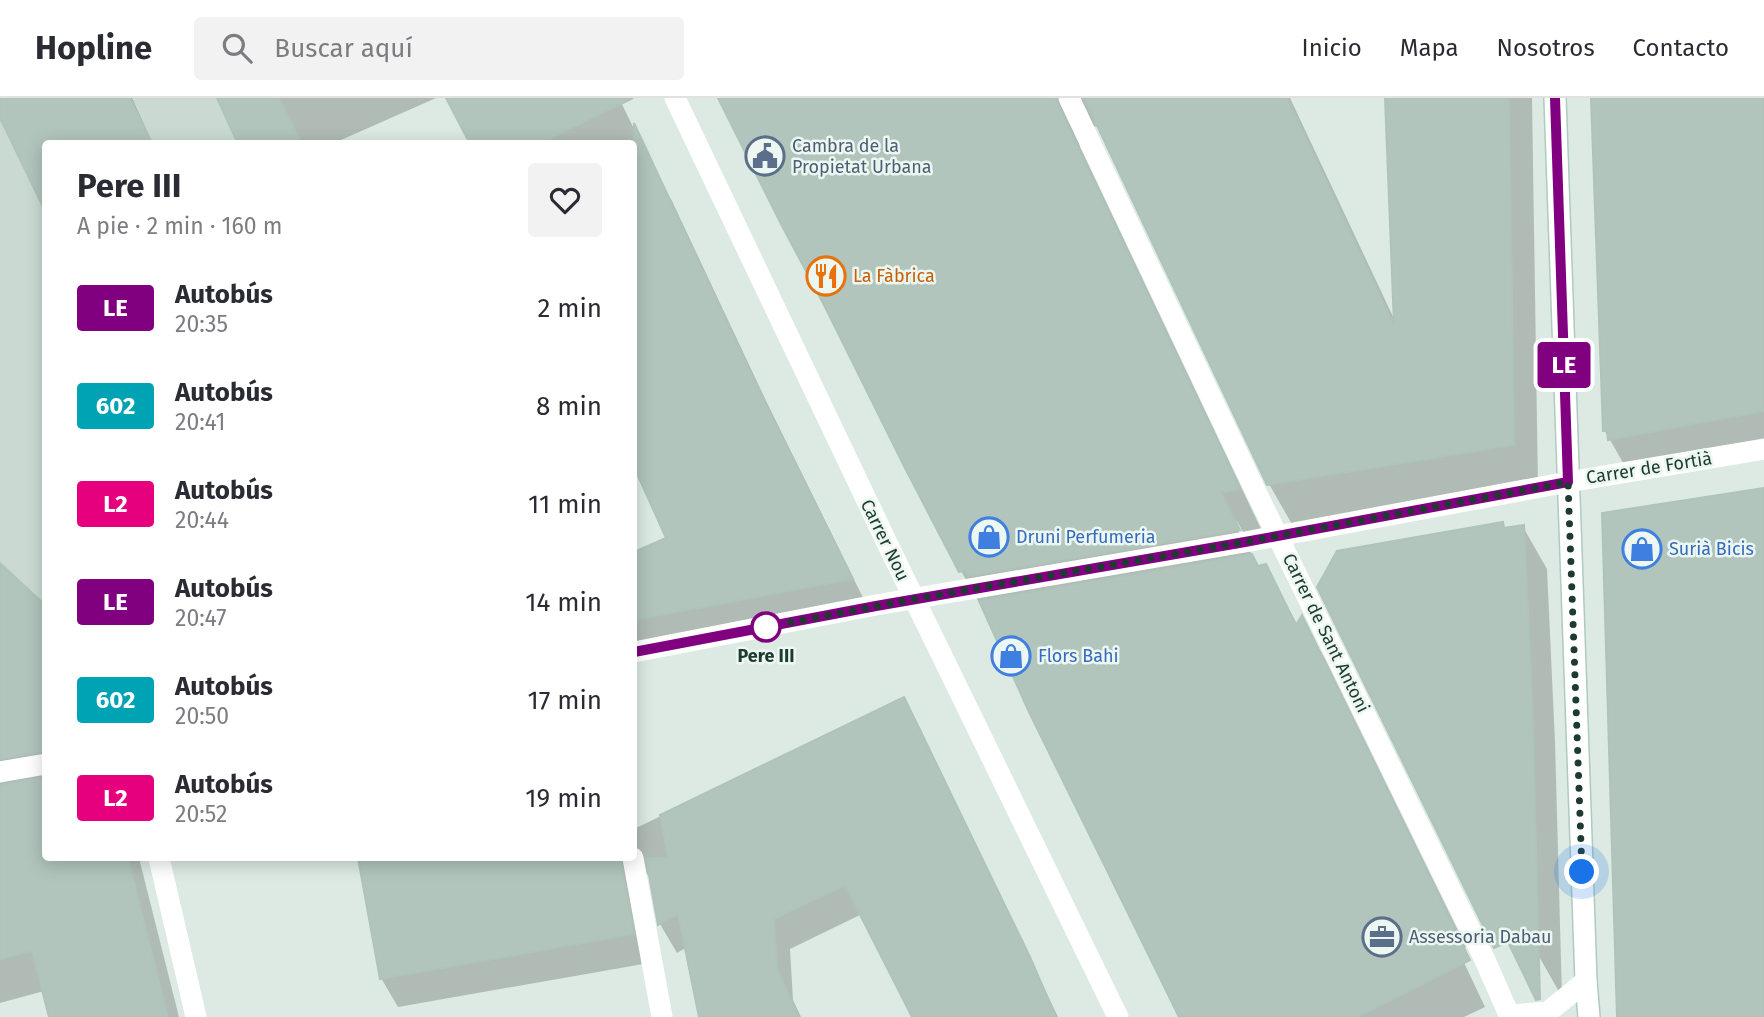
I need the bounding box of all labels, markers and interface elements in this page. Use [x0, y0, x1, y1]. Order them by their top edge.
search box [194, 17, 684, 80]
text: Hopline [35, 28, 152, 68]
icon: search [218, 29, 256, 67]
text: Buscar aquí [274, 33, 413, 64]
text: Inicio [1302, 34, 1362, 62]
text: Mapa [1400, 34, 1459, 62]
text: Nosotros [1497, 34, 1595, 62]
text: Contacto [1633, 34, 1729, 62]
public building icon: Cambra de la Propietat Urbana [744, 135, 786, 177]
place label: Cambra de la Propietat Urbana [792, 135, 932, 178]
button: heart [528, 163, 602, 237]
text: Pere III [77, 166, 181, 206]
text: A pie · 2 min · 160 m [77, 212, 282, 240]
restaurant icon: La Fàbrica [805, 255, 847, 297]
place label: La Fàbrica [853, 265, 935, 287]
text: Autobús [175, 279, 273, 310]
text: 2 min [537, 293, 602, 324]
text: LE [103, 294, 128, 322]
text: 20:35 [175, 310, 228, 338]
line badge: LE [1532, 342, 1596, 388]
text: LE [1552, 351, 1576, 379]
text: Autobús [175, 377, 273, 408]
text: 8 min [536, 391, 602, 422]
text: 602 [96, 392, 135, 420]
text: 20:41 [175, 408, 226, 436]
street label: Carrer de Fortià [1585, 447, 1713, 489]
text: Autobús [175, 475, 273, 506]
text: 11 min [528, 489, 602, 520]
text: L2 [103, 490, 128, 518]
street label: Carrer Nou [856, 496, 914, 584]
text: 20:44 [175, 506, 229, 534]
shop icon: Druni Perfumeria [968, 516, 1010, 558]
place label: Druni Perfumeria [1016, 526, 1156, 548]
shop icon: Surià Bicis [1621, 528, 1663, 570]
place label: Surià Bicis [1669, 538, 1754, 560]
street label: Carrer de Sant Antoni [1278, 550, 1374, 716]
text: Autobús [175, 573, 273, 604]
text: 14 min [525, 587, 602, 618]
text: LE [103, 588, 128, 616]
text: 20:47 [175, 604, 227, 632]
marker: Pere III [751, 612, 781, 642]
shop icon: Flors Bahi [990, 635, 1032, 677]
place label: Pere III [738, 645, 794, 667]
place label: Flors Bahi [1038, 645, 1119, 667]
text: Autobús [175, 671, 273, 702]
text: 17 min [527, 685, 602, 716]
text: 602 [96, 686, 135, 714]
text: 20:50 [175, 702, 229, 730]
text: Autobús [175, 769, 273, 800]
text: 19 min [525, 783, 602, 814]
text: L2 [103, 784, 128, 812]
text: 20:52 [175, 800, 227, 828]
your location [1564, 854, 1599, 889]
office icon: Assessoria Dabau [1361, 916, 1403, 958]
place label: Assessoria Dabau [1409, 926, 1551, 948]

